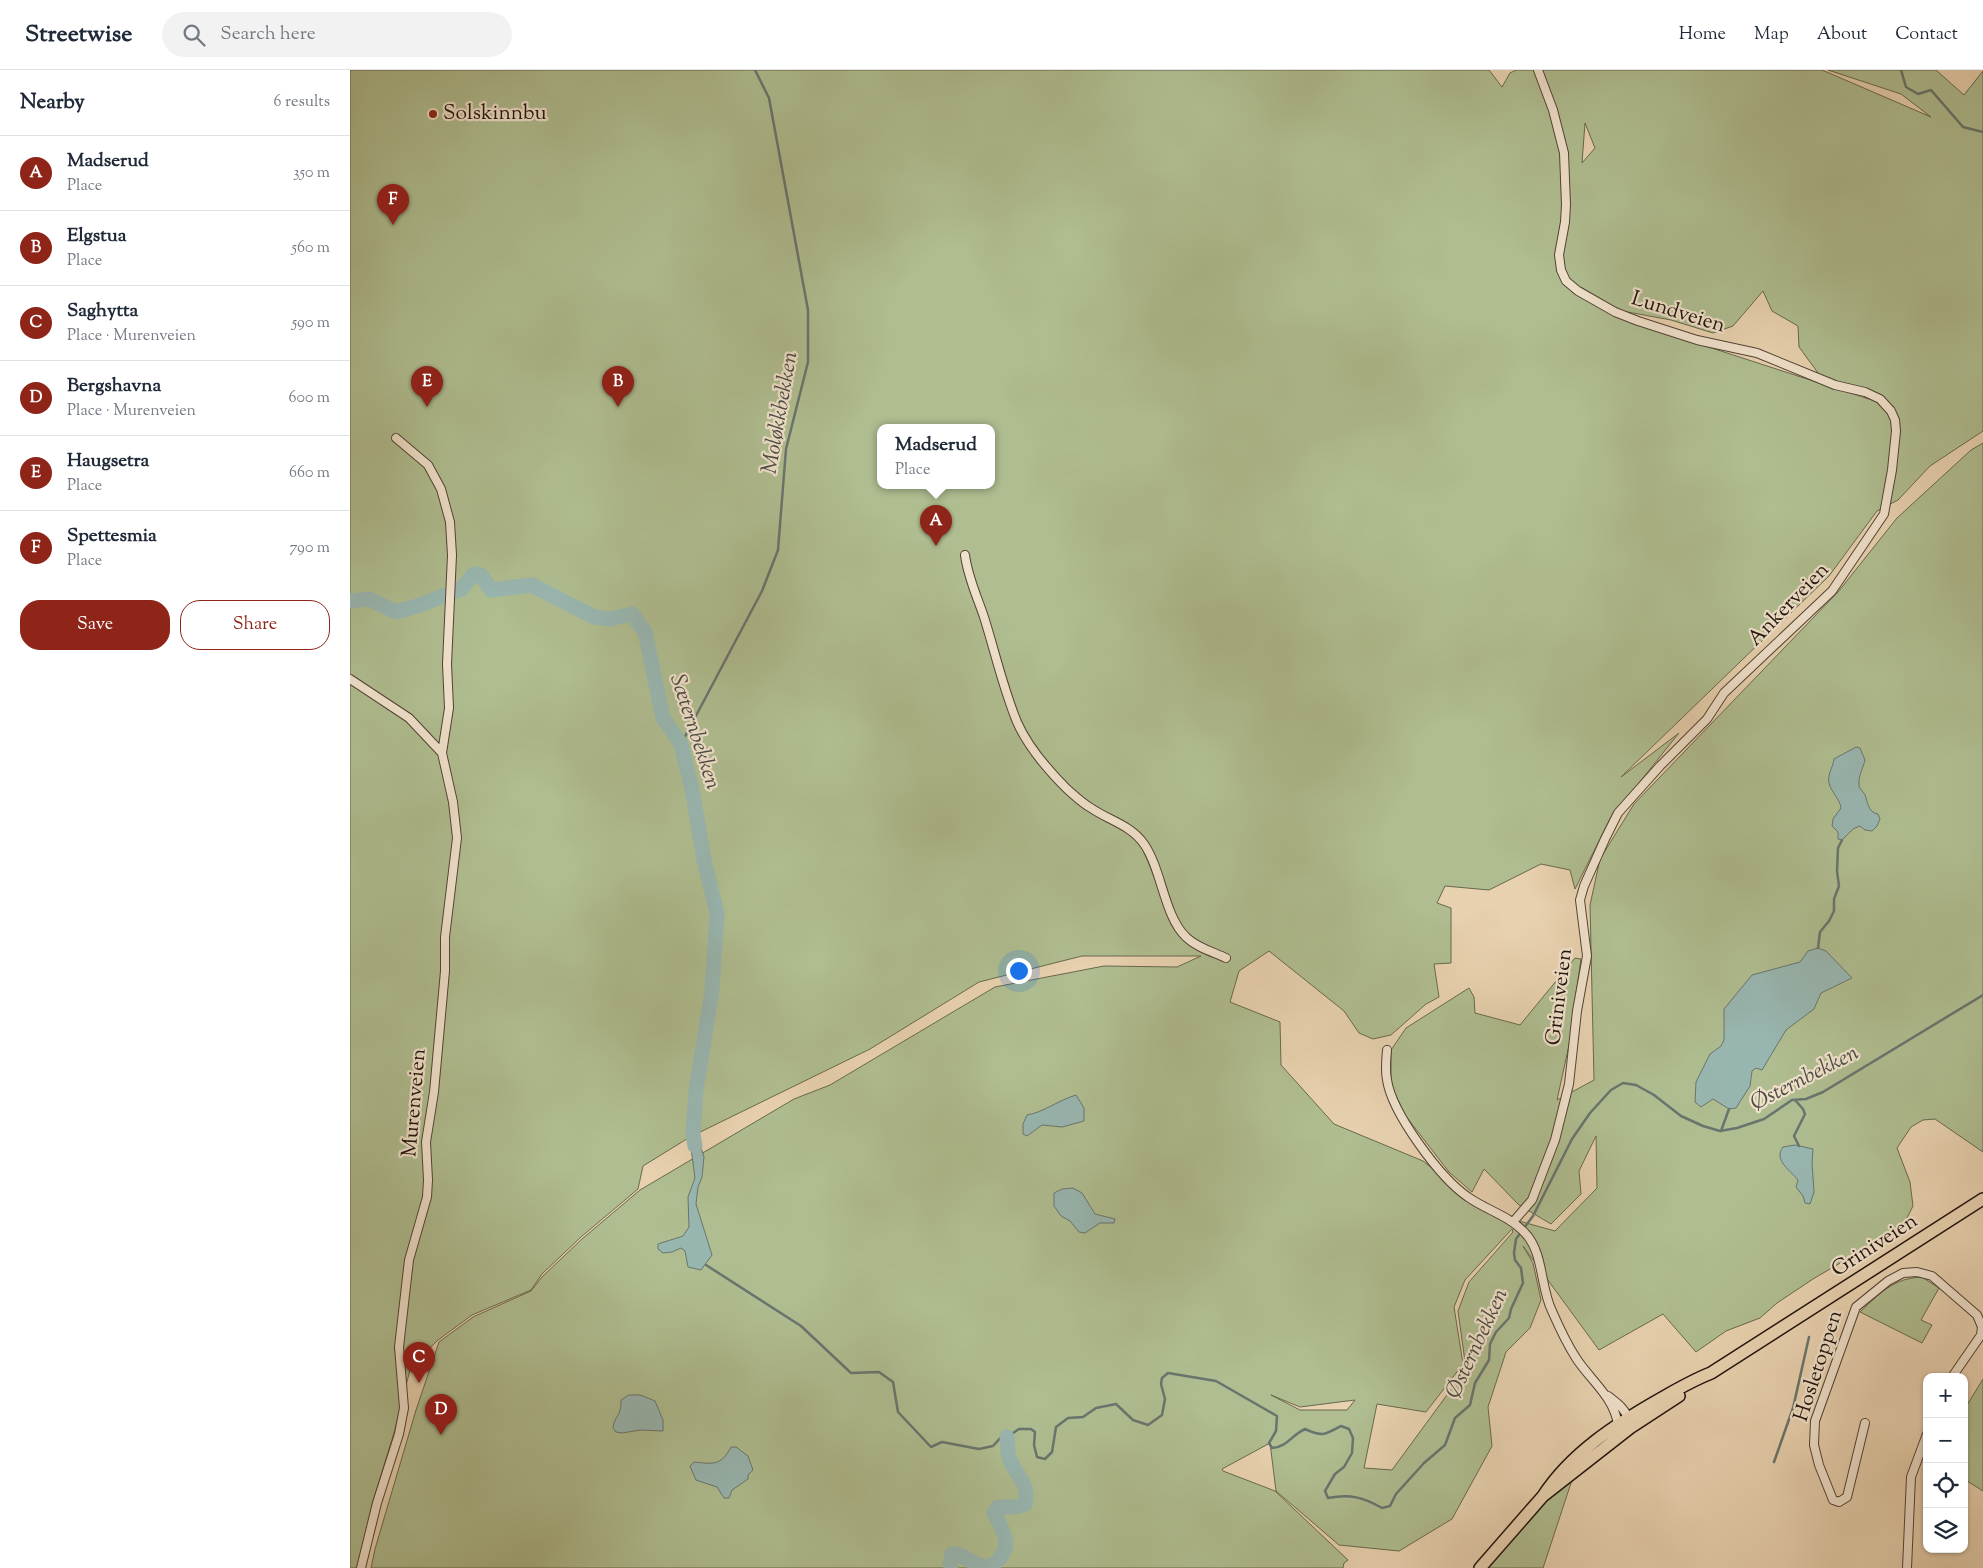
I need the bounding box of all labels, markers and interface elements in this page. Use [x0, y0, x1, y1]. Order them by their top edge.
search box [162, 12, 512, 57]
text: Streetwise [25, 18, 132, 52]
icon: search [180, 21, 208, 49]
text: Search here [220, 21, 316, 48]
text: Home [1679, 22, 1726, 48]
text: Map [1754, 22, 1789, 48]
text: About [1817, 22, 1867, 48]
text: Contact [1895, 22, 1958, 48]
text: Nearby [20, 88, 85, 118]
text: 6 results [274, 91, 330, 114]
place label: Solskinnbu [443, 99, 547, 129]
marker: Solskinnbu [427, 108, 439, 120]
text: Madserud [67, 148, 149, 175]
text: A [30, 162, 43, 185]
text: 350 m [293, 162, 330, 185]
text: Place [67, 175, 102, 198]
pin: F [377, 184, 409, 225]
text: Elgstua [67, 223, 127, 250]
text: B [31, 237, 41, 260]
text: 560 m [291, 237, 330, 260]
text: Place [67, 250, 102, 273]
street label: Lundveien [1627, 284, 1729, 342]
text: Saghytta [67, 298, 138, 325]
text: C [30, 312, 42, 335]
text: 590 m [292, 312, 330, 335]
text: Place · Murenveien [67, 325, 196, 348]
water label: Moløkkbekken [754, 349, 808, 477]
pin: E [411, 366, 443, 407]
pin: B [602, 366, 634, 407]
text: Bergshavna [67, 373, 161, 400]
text: D [30, 387, 42, 410]
text: 600 m [288, 387, 330, 410]
text: Place · Murenveien [67, 400, 196, 423]
popup [877, 424, 995, 489]
text: Madserud [895, 432, 977, 459]
text: Haugsetra [67, 448, 149, 475]
text: Place [895, 459, 930, 482]
text: E [31, 462, 41, 485]
text: 660 m [289, 462, 330, 485]
text: Place [67, 475, 102, 498]
pin: A [920, 505, 952, 546]
text: Spettesmia [67, 523, 157, 550]
text: F [32, 537, 40, 560]
text: 790 m [289, 537, 330, 560]
text: Place [67, 550, 102, 573]
street label: Ankerveien [1741, 556, 1837, 654]
button: Save [20, 600, 170, 650]
button: Share [180, 600, 330, 650]
water label: Sæternbekken [660, 670, 728, 794]
street label: Griniveien [1539, 947, 1581, 1047]
your location [1006, 958, 1032, 984]
water label: Østernbekken [1745, 1038, 1865, 1120]
street label: Murenveien [395, 1048, 435, 1158]
street label: Griniveien [1826, 1207, 1924, 1285]
water label: Østernbekken [1439, 1283, 1518, 1404]
street label: Hosletoppen [1787, 1306, 1851, 1426]
pin: C [403, 1342, 435, 1383]
map controls [1923, 1373, 1968, 1553]
button: + [1923, 1373, 1968, 1418]
pin: D [425, 1394, 457, 1435]
button: − [1923, 1418, 1968, 1463]
button: locate [1923, 1463, 1968, 1508]
button: layers [1923, 1508, 1968, 1553]

